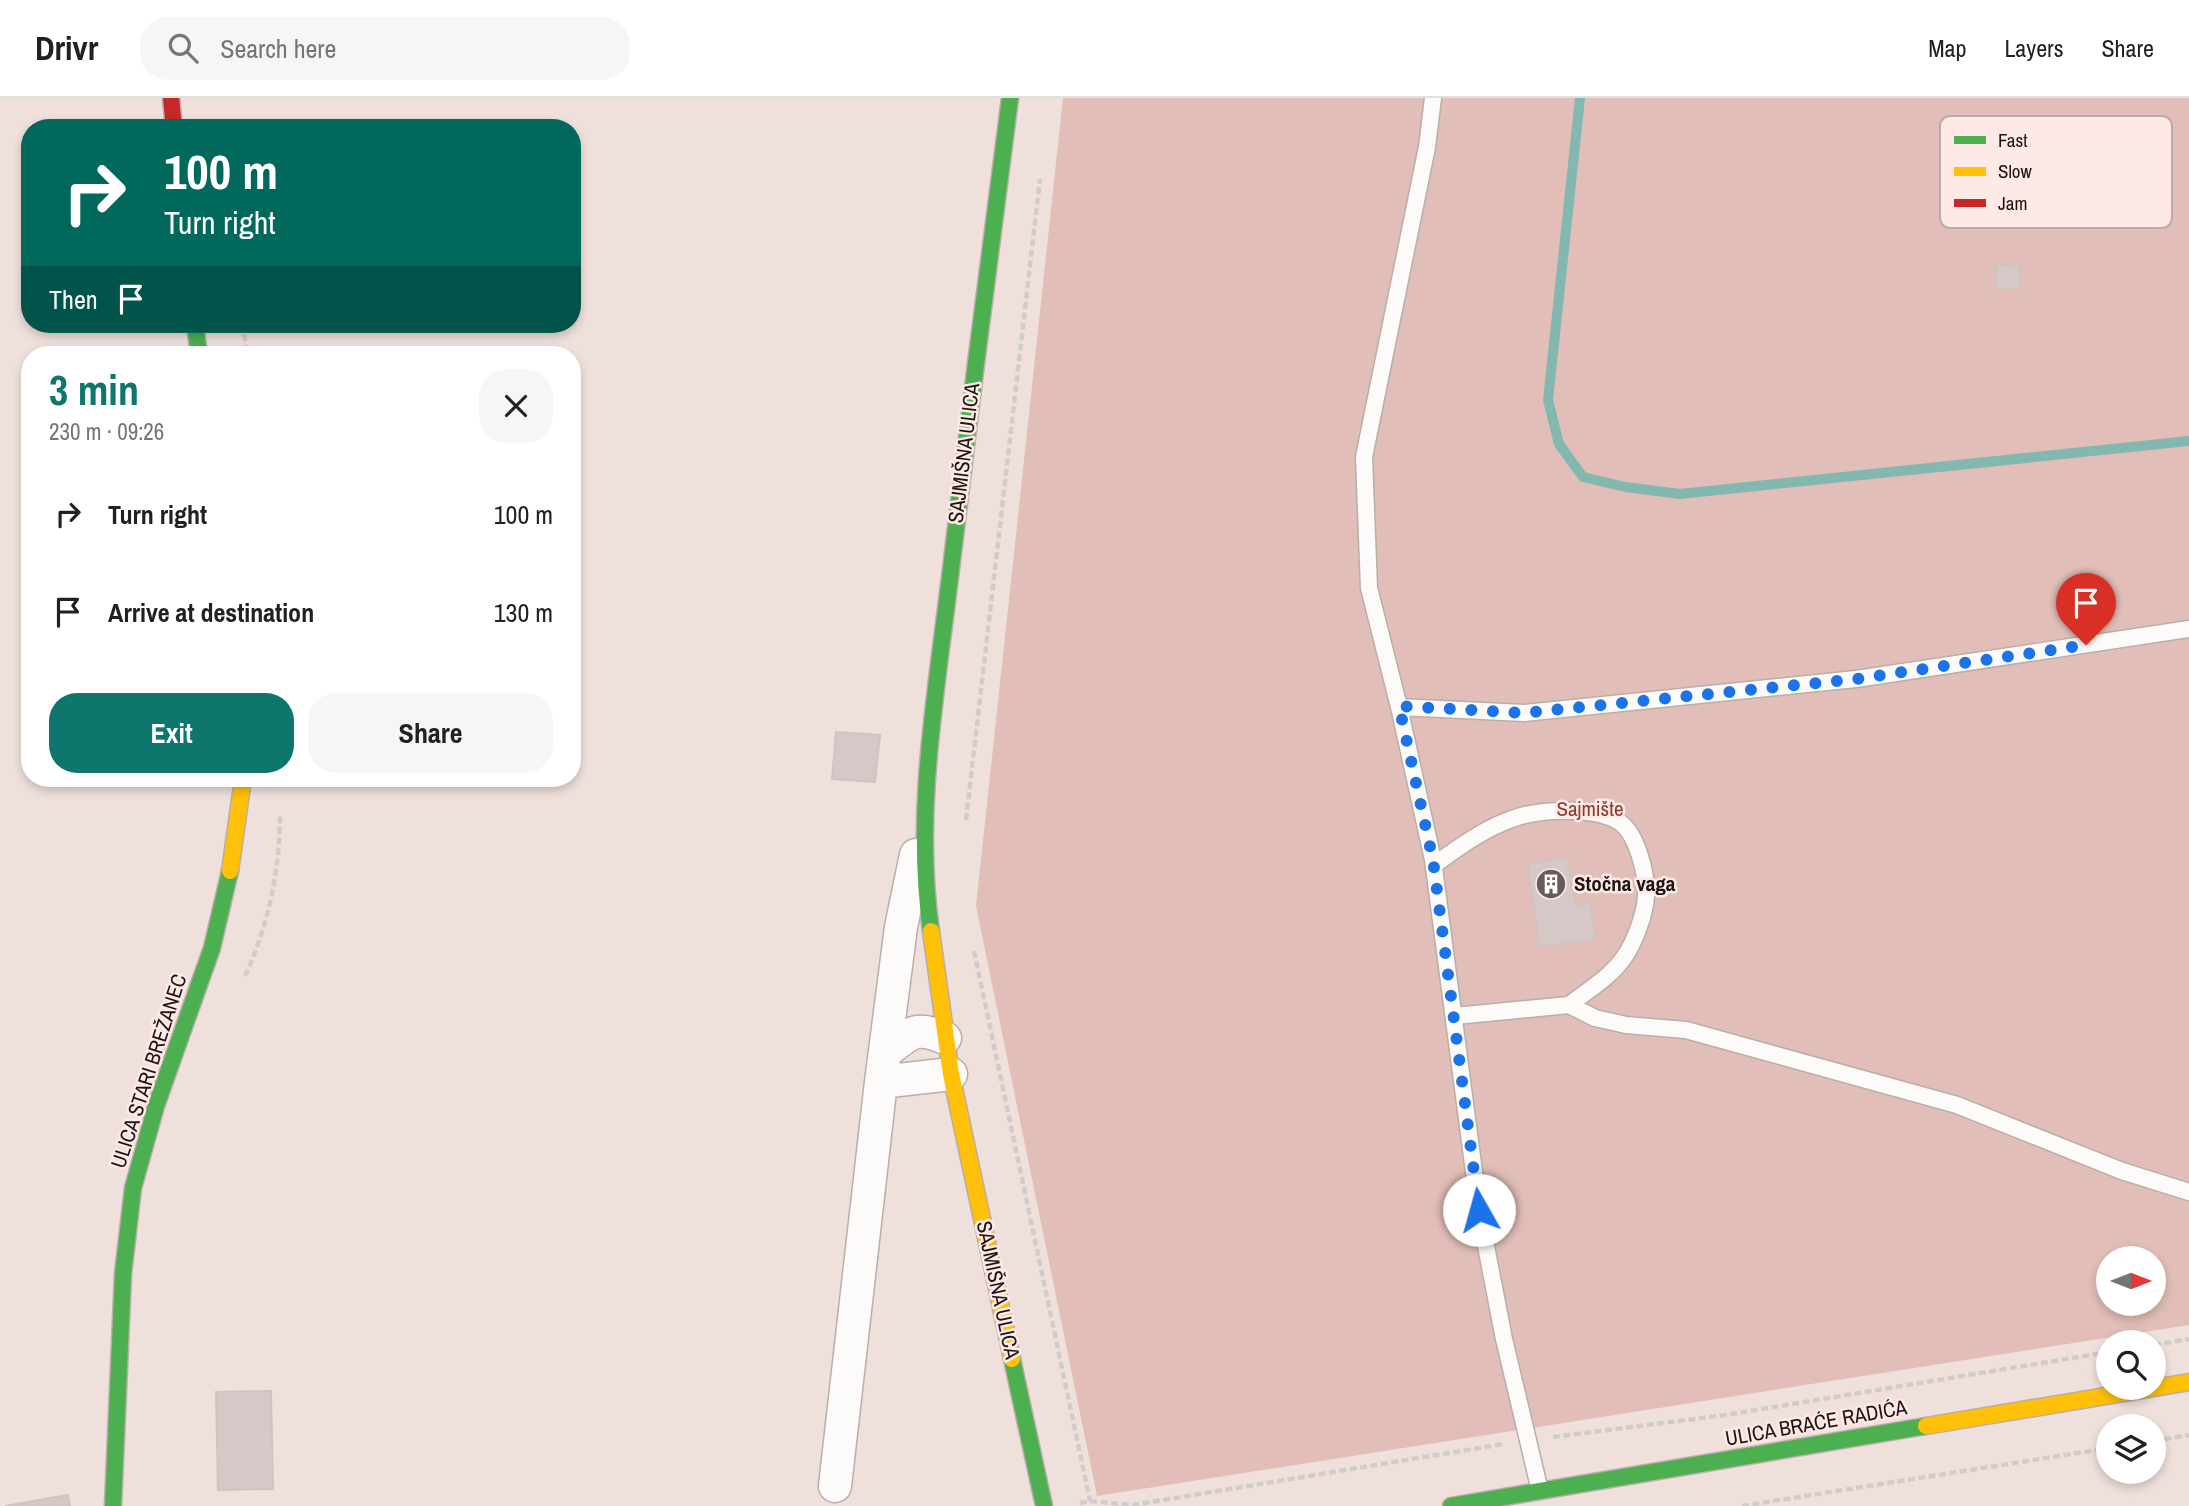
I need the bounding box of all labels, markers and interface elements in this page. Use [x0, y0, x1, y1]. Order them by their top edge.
search box [140, 17, 630, 80]
text: Drivr [35, 26, 98, 70]
icon: search [164, 29, 202, 67]
text: Search here [220, 31, 336, 66]
text: Map [1928, 32, 1966, 64]
text: Layers [2004, 32, 2063, 64]
text: Share [2101, 32, 2154, 64]
legend [1940, 116, 2172, 228]
text: Fast [1998, 127, 2028, 153]
text: 100 m [164, 138, 278, 204]
icon: right [49, 147, 140, 238]
text: Slow [1998, 158, 2033, 184]
text: Jam [1998, 190, 2027, 216]
text: Turn right [164, 201, 276, 244]
icon: arrive [112, 280, 150, 318]
text: Then [49, 282, 98, 317]
text: 3 min [49, 362, 139, 418]
button: close [479, 369, 553, 443]
street label: SAJMIŠNA ULICA [941, 381, 987, 525]
text: 230 m · 09:26 [49, 416, 164, 447]
icon: right [49, 495, 87, 533]
text: Turn right [108, 497, 207, 532]
text: 100 m [494, 497, 553, 532]
pin [2056, 573, 2116, 645]
icon: arrive [2067, 584, 2105, 622]
icon: arrive [49, 593, 87, 631]
text: Arrive at destination [108, 595, 314, 630]
text: 130 m [494, 595, 553, 630]
button: Exit [49, 693, 294, 773]
button: Share [308, 693, 553, 773]
park label: Sajmište [1557, 794, 1624, 823]
building icon: Stočna vaga [1534, 867, 1568, 901]
place label: Stočna vaga [1574, 869, 1676, 898]
street label: ULICA STARI BREŽANEC [103, 970, 194, 1172]
position arrow [1442, 1173, 1516, 1247]
street label: SAJMIŠNA ULICA [970, 1218, 1027, 1362]
north arrow [2096, 1246, 2166, 1316]
map controls [2096, 1246, 2166, 1484]
button: search [2096, 1330, 2166, 1400]
street label: ULICA BRAĆE RADIĆA [1723, 1392, 1909, 1453]
button: layers [2096, 1414, 2166, 1484]

